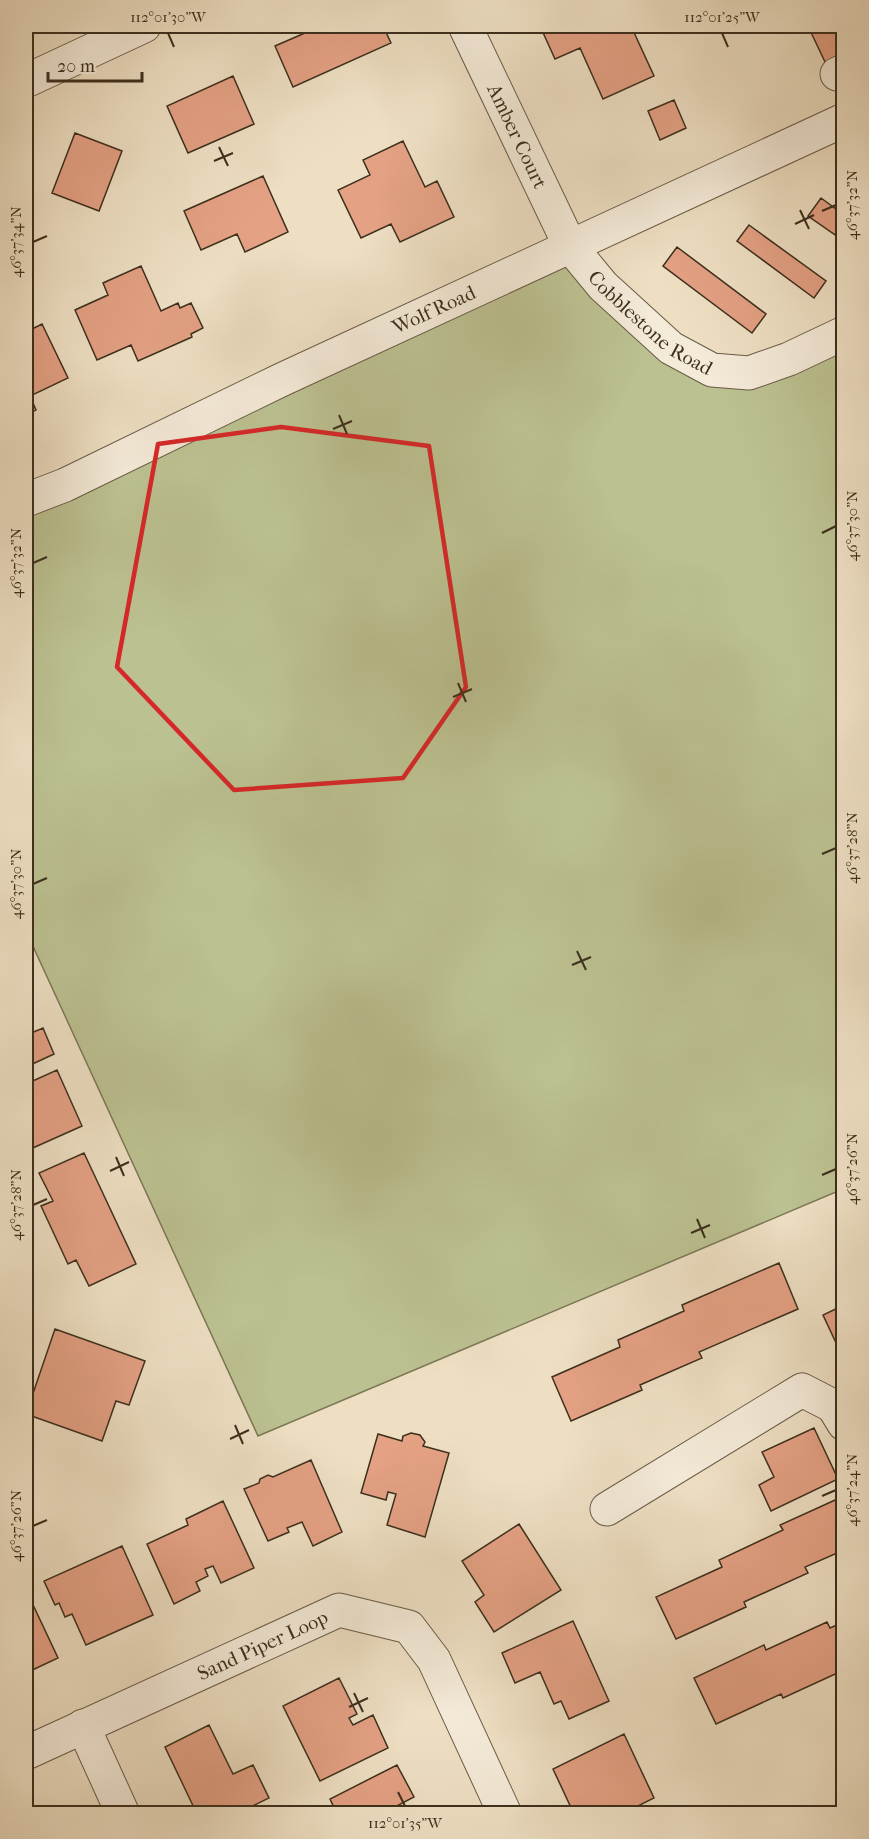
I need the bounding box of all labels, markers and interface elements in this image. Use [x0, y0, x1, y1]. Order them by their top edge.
text: 112°01'30"W [130, 8, 207, 26]
text: 112°01'25"W [684, 8, 761, 26]
scale bar [48, 45, 142, 83]
text: 20 m [57, 56, 95, 77]
street label: Amber Court [482, 79, 552, 192]
text: 46°37'32"N [843, 169, 861, 240]
text: 46°37'34"N [7, 206, 25, 278]
street label: Cobblestone Road [583, 266, 718, 380]
street label: Wolf Road [387, 280, 480, 339]
text: 46°37'30"N [843, 490, 861, 561]
text: 46°37'32"N [7, 527, 25, 598]
text: 46°37'28"N [843, 812, 861, 884]
text: 46°37'30"N [7, 848, 25, 919]
text: 46°37'26"N [843, 1132, 861, 1205]
text: 46°37'28"N [7, 1169, 25, 1241]
text: 46°37'24"N [843, 1453, 861, 1526]
text: 46°37'26"N [7, 1489, 25, 1562]
street label: Sand Piper Loop [193, 1605, 332, 1685]
text: 112°01'35"W [368, 1814, 443, 1832]

